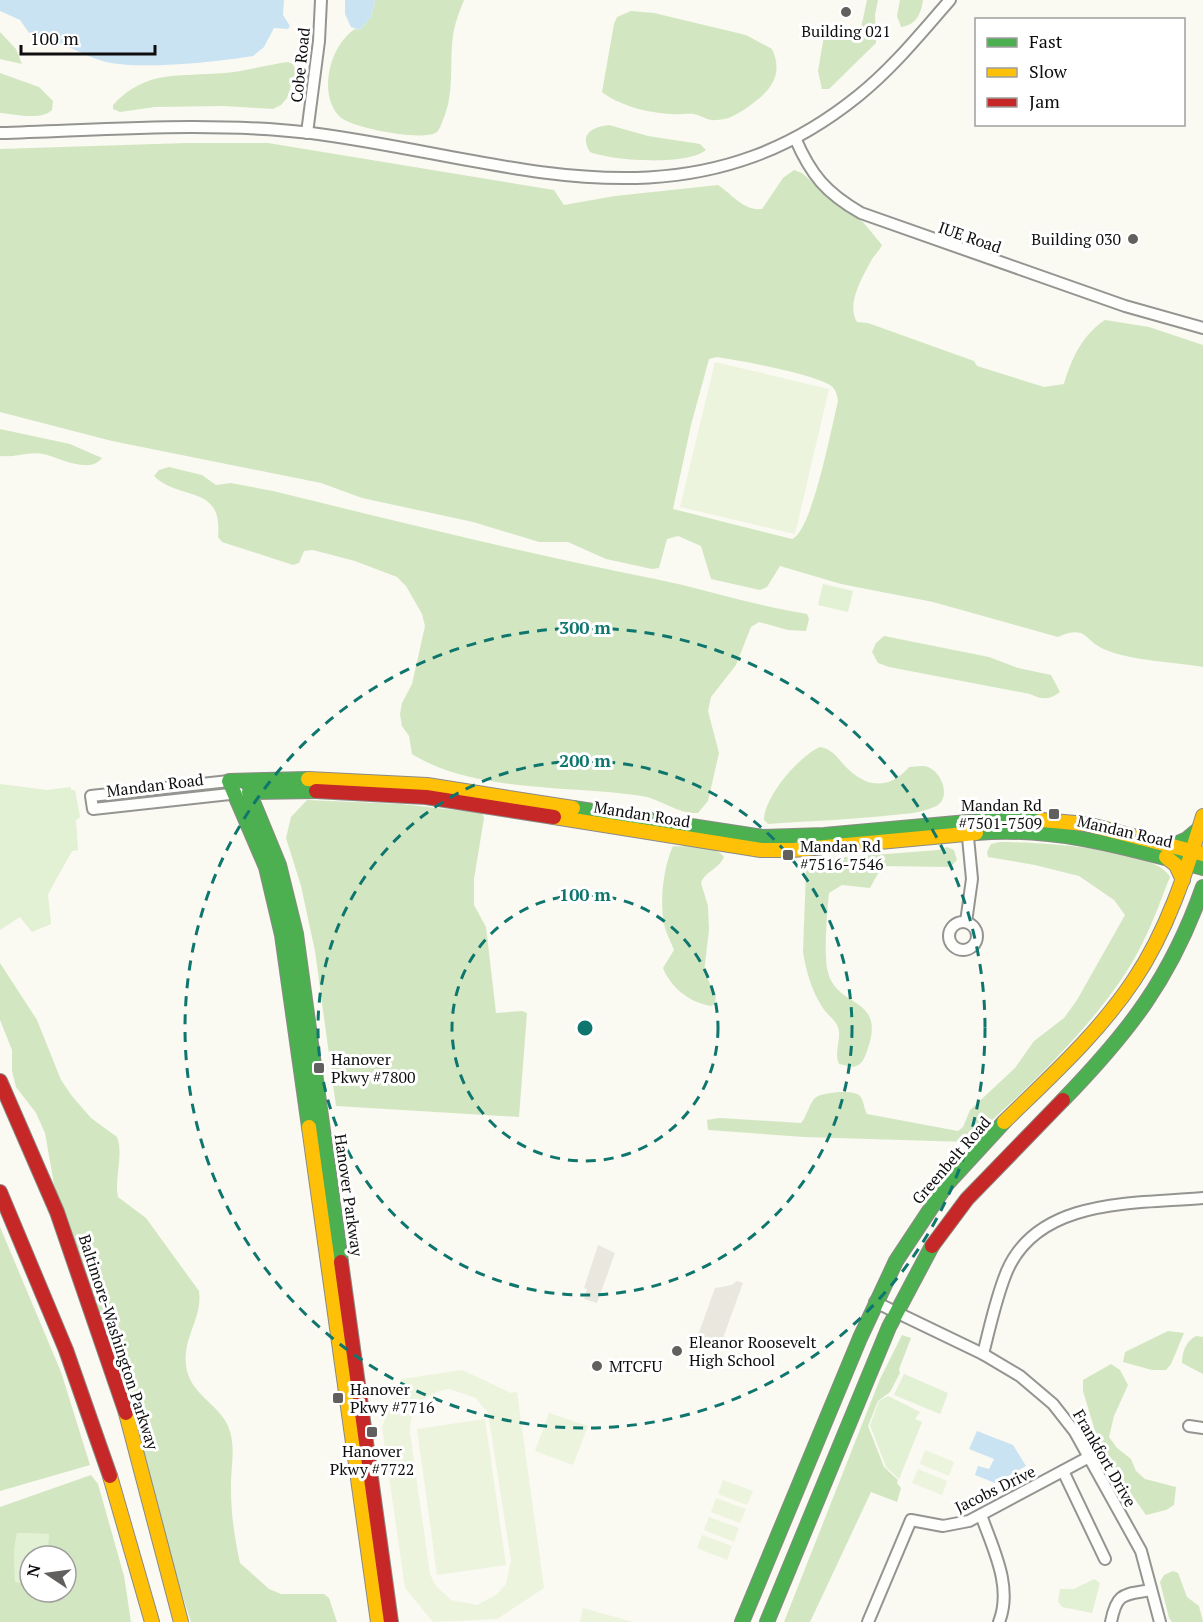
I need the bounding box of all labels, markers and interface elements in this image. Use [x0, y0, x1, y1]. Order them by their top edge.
marker: Building 021 [839, 5, 853, 19]
scale bar [21, 18, 154, 56]
legend [975, 18, 1185, 126]
place label: Building 021 [801, 20, 891, 42]
text: 100 m [30, 26, 79, 50]
street label: Cobe Road [285, 26, 315, 104]
text: Fast [1029, 29, 1063, 53]
text: Slow [1029, 59, 1068, 83]
text: Jam [1029, 89, 1060, 113]
street label: IUE Road [936, 216, 1005, 258]
place label: Building 030 [1031, 228, 1121, 250]
marker: Building 030 [1126, 232, 1140, 246]
text: 300 m [559, 615, 611, 639]
text: 200 m [559, 748, 611, 772]
street label: Mandan Road [105, 768, 205, 802]
place label: Mandan Rd #7501-7509 [958, 794, 1042, 834]
street label: Mandan Road [592, 796, 692, 833]
marker: Mandan Rd #7501-7509 [1047, 807, 1061, 821]
street label: Mandan Road [1075, 809, 1175, 853]
place label: Mandan Rd #7516-7546 [800, 835, 884, 875]
marker: Mandan Rd #7516-7546 [781, 848, 795, 862]
text: 100 m [559, 882, 611, 906]
centre of rings [575, 1018, 595, 1038]
place label: Hanover Pkwy #7800 [331, 1048, 416, 1088]
marker: Hanover Pkwy #7800 [312, 1061, 326, 1075]
street label: Greenbelt Road [907, 1111, 995, 1209]
street label: Hanover Parkway [330, 1132, 369, 1259]
street label: Baltimore-Washington Parkway [74, 1231, 165, 1453]
place label: Eleanor Roosevelt High School [689, 1331, 817, 1371]
marker: Eleanor Roosevelt High School [670, 1344, 684, 1358]
place label: MTCFU [609, 1355, 662, 1377]
marker: MTCFU [590, 1359, 604, 1373]
place label: Hanover Pkwy #7716 [350, 1378, 435, 1418]
marker: Hanover Pkwy #7716 [331, 1391, 345, 1405]
street label: Frankfort Drive [1068, 1405, 1142, 1511]
marker: Hanover Pkwy #7722 [365, 1425, 379, 1439]
place label: Hanover Pkwy #7722 [330, 1440, 414, 1480]
street label: Jacobs Drive [951, 1460, 1039, 1518]
north arrow [18, 1544, 78, 1604]
text: N [21, 1562, 45, 1579]

